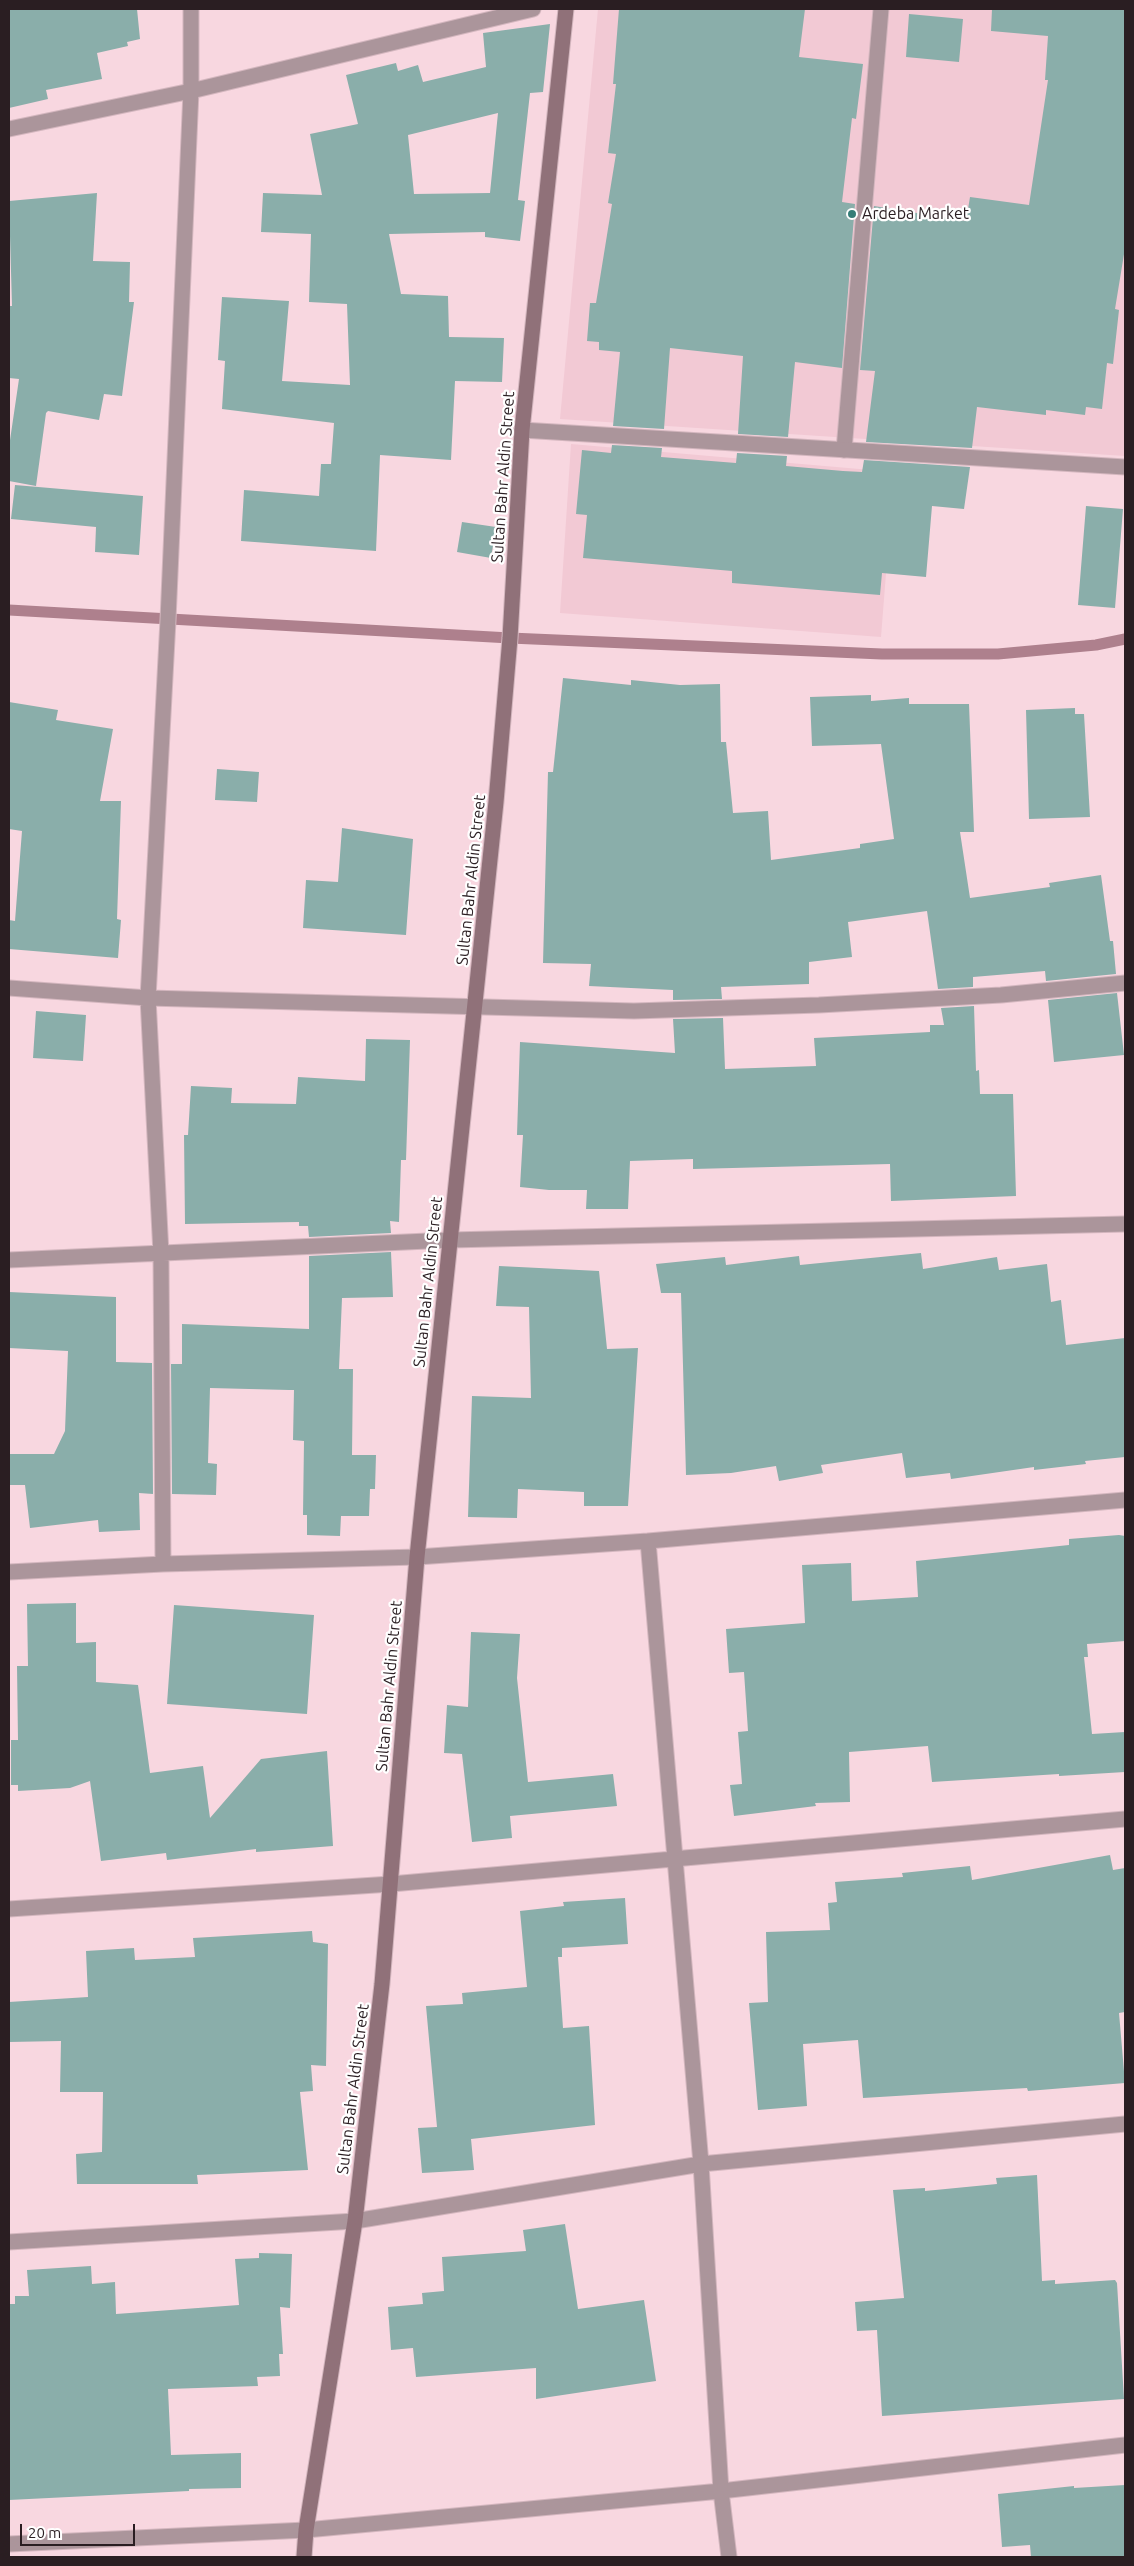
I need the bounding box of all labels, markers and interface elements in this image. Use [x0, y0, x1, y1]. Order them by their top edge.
place label: Ardeba Market [862, 204, 969, 224]
marker: Ardeba Market [846, 208, 858, 220]
street label: Sultan Bahr Aldin Street [487, 391, 519, 563]
street label: Sultan Bahr Aldin Street [452, 794, 490, 966]
street label: Sultan Bahr Aldin Street [409, 1196, 447, 1368]
street label: Sultan Bahr Aldin Street [372, 1600, 406, 1772]
street label: Sultan Bahr Aldin Street [333, 2003, 373, 2175]
scale bar [22, 2514, 138, 2546]
text: 20 m [28, 2524, 61, 2541]

